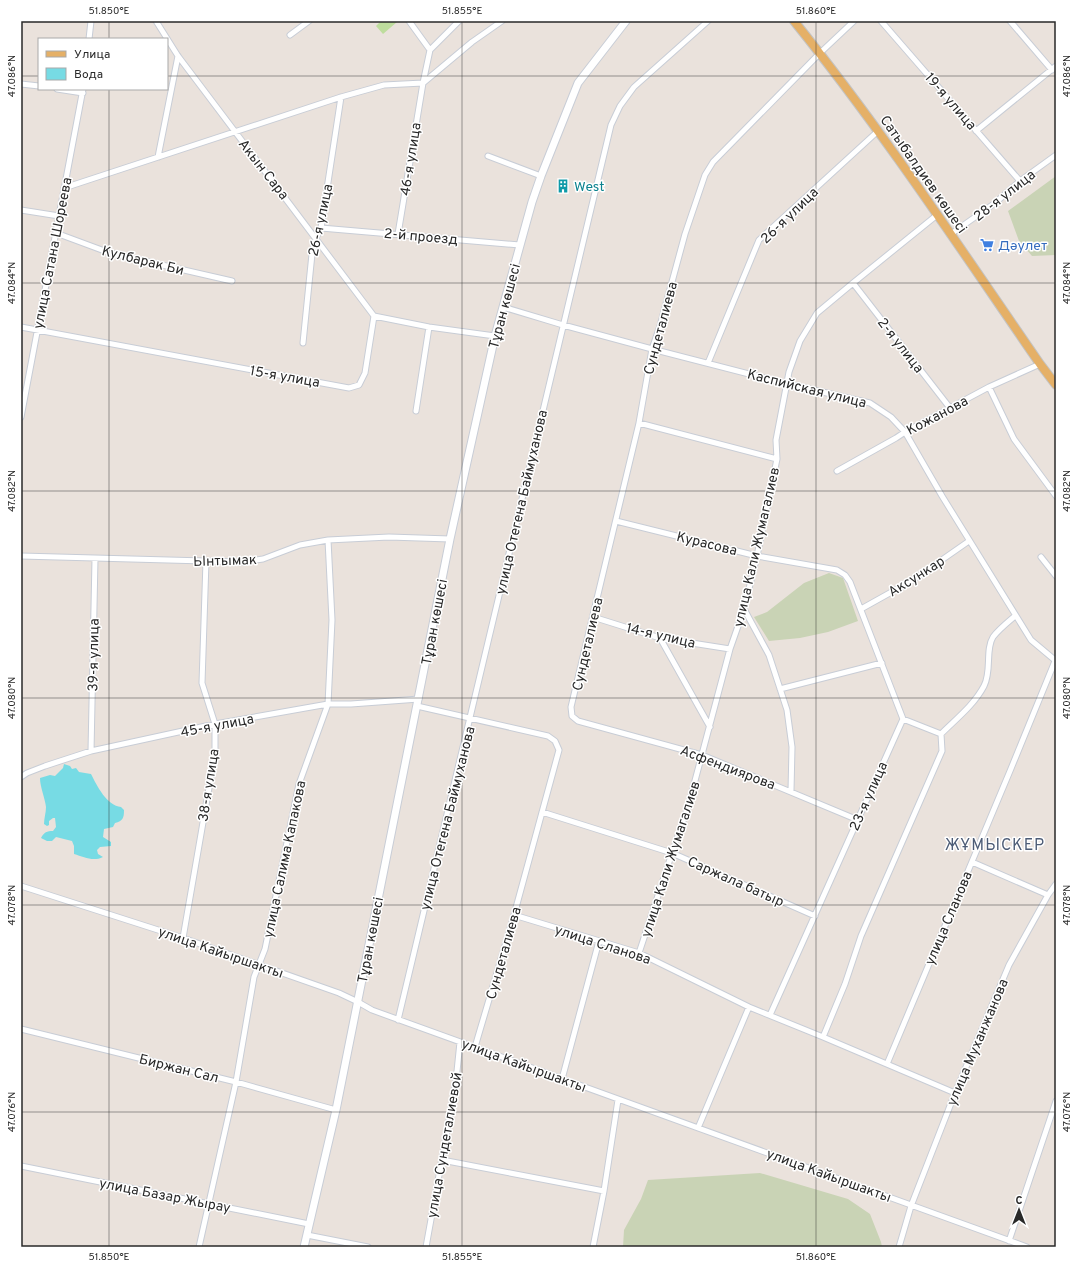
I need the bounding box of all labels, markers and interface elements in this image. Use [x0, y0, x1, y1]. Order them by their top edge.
text: 51.850°E [89, 5, 129, 18]
text: 51.855°E [442, 5, 482, 18]
text: 51.860°E [796, 5, 836, 18]
legend [38, 38, 168, 90]
text: Улица [74, 47, 110, 63]
text: 47.086°N [6, 55, 19, 97]
text: 47.086°N [1061, 55, 1074, 97]
text: Вода [74, 67, 103, 83]
street label: 19-я улица [920, 70, 979, 134]
street label: Сатыбалдиев көшесі [876, 113, 970, 237]
street label: 46-я улица [397, 121, 426, 197]
street label: Акын Сара [234, 136, 292, 204]
street label: 28-я улица [971, 167, 1039, 226]
street label: улица Сатана Шореева [30, 176, 77, 331]
building icon: West [555, 178, 571, 194]
place label: West [574, 179, 605, 196]
street label: 26-я улица [305, 182, 337, 258]
street label: 26-я улица [758, 184, 822, 248]
street label: 2-й проезд [383, 226, 459, 249]
supermarket icon: Дәулет [979, 237, 995, 253]
place label: Дәулет [998, 238, 1047, 255]
street label: Кулбарак Би [100, 243, 186, 280]
text: 47.084°N [6, 262, 19, 304]
street label: Тұран көшесі [486, 262, 525, 351]
text: 47.084°N [1061, 262, 1074, 304]
street label: Сундеталиева [641, 280, 682, 377]
street label: 2-я улица [873, 315, 927, 377]
street label: 15-я улица [248, 363, 321, 392]
street label: Каспийская улица [745, 366, 868, 413]
street label: Кожанова [904, 393, 971, 440]
street label: улица Отегена Баймуханова [493, 408, 552, 596]
street label: улица Кали Жумагалиев [731, 466, 784, 629]
text: 47.082°N [6, 470, 19, 512]
text: 47.082°N [1061, 470, 1074, 512]
street label: Курасова [675, 529, 739, 560]
street label: Ынтымак [193, 552, 257, 571]
street label: Аксункар [885, 553, 948, 601]
street label: Тұран көшесі [419, 578, 452, 667]
street label: Сундеталиева [569, 596, 607, 693]
street label: 39-я улица [85, 618, 104, 692]
street label: 14-я улица [624, 620, 697, 653]
text: 47.080°N [6, 677, 19, 719]
text: 47.080°N [1061, 677, 1074, 719]
street label: 45-я улица [179, 711, 255, 742]
street label: улица Отегена Баймуханова [417, 725, 480, 912]
street label: Асфендиярова [677, 742, 777, 794]
street label: 38-я улица [195, 747, 224, 823]
street label: 23-я улица [847, 759, 892, 834]
street label: улица Салима Капакова [260, 779, 310, 940]
street label: улица Кали Жумагалиев [638, 779, 705, 940]
district label: ЖҰМЫСКЕР [945, 836, 1045, 856]
street label: Саржала батыр [685, 854, 786, 911]
street label: улица Сланова [922, 869, 977, 968]
text: 47.078°N [6, 885, 19, 925]
text: 47.078°N [1061, 885, 1074, 925]
street label: Тұран көшесі [355, 896, 388, 985]
street label: Сундеталиева [483, 905, 526, 1002]
street label: улица Сланова [552, 922, 653, 969]
street label: улица Кайыршакты [156, 924, 286, 983]
street label: улица Муханжанова [944, 977, 1013, 1109]
street label: улица Кайыршакты [459, 1036, 588, 1097]
street label: Биржан Сал [137, 1051, 220, 1088]
street label: улица Сундеталиевой [424, 1071, 467, 1220]
text: 47.076°N [6, 1092, 19, 1132]
text: 47.076°N [1061, 1092, 1074, 1132]
street label: улица Кайыршакты [764, 1146, 893, 1207]
street label: улица Базар Жырау [98, 1175, 232, 1218]
north arrow [999, 1190, 1039, 1230]
text: С [1015, 1194, 1023, 1208]
text: 51.850°E [89, 1251, 129, 1264]
text: 51.855°E [442, 1251, 482, 1264]
text: 51.860°E [796, 1251, 836, 1264]

